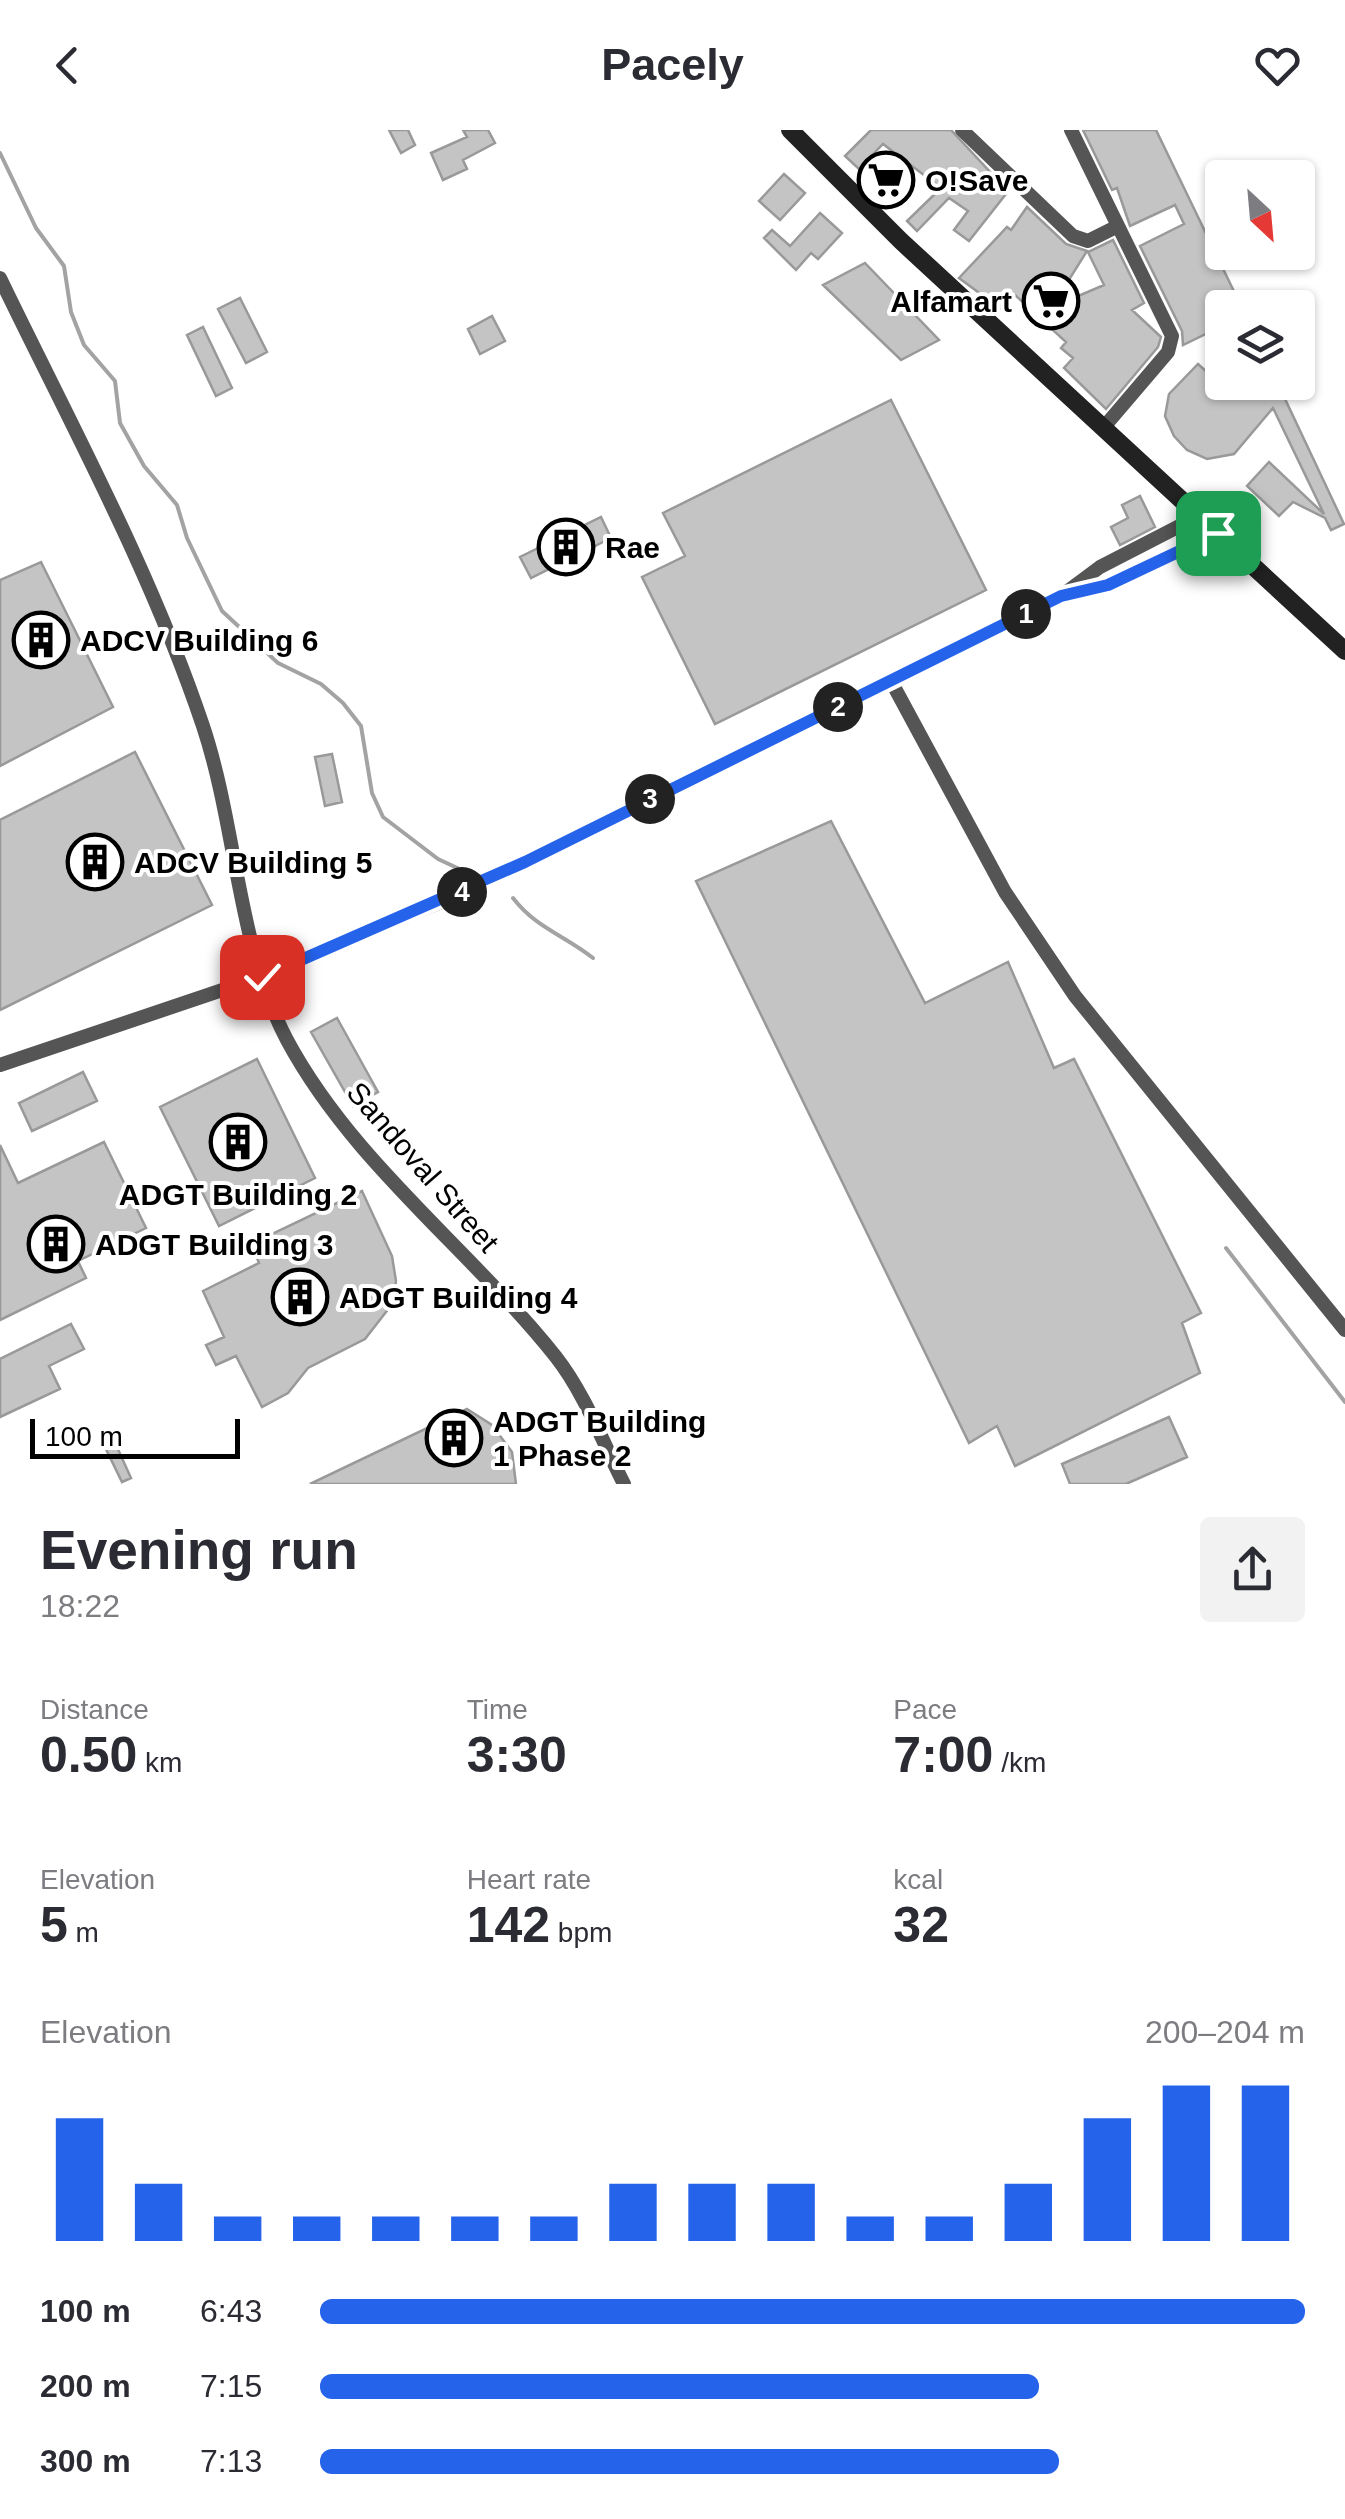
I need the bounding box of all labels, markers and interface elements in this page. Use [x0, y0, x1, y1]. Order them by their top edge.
icon: back [40, 38, 95, 93]
icon: heart [1250, 38, 1305, 93]
text: Pacely [601, 39, 744, 90]
supermarket icon: O!Save [856, 150, 916, 210]
north arrow [1205, 160, 1315, 270]
map controls [1205, 160, 1315, 400]
place label: O!Save [925, 164, 1028, 197]
supermarket icon: Alfamart [1021, 271, 1081, 331]
place label: Alfamart [890, 285, 1012, 318]
button: layers [1205, 290, 1315, 400]
pin [1176, 491, 1261, 576]
icon: arrive [1191, 506, 1246, 561]
building icon: Rae [536, 517, 596, 577]
place label: Rae [605, 531, 660, 564]
pin: 1 [1001, 589, 1051, 639]
text: 1 [1018, 598, 1034, 629]
building icon: ADCV Building 6 [11, 610, 71, 670]
place label: ADCV Building 6 [80, 624, 318, 657]
pin: 2 [813, 682, 863, 732]
text: 2 [830, 691, 846, 722]
pin: 3 [625, 774, 675, 824]
text: 3 [642, 783, 658, 814]
building icon: ADCV Building 5 [65, 832, 125, 892]
place label: ADCV Building 5 [134, 846, 372, 879]
pin: 4 [437, 867, 487, 917]
text: 4 [454, 876, 470, 907]
pin [220, 935, 305, 1020]
icon: check [235, 950, 290, 1005]
street label: Sandoval Street [341, 1076, 506, 1259]
building icon: ADGT Building 2 [208, 1112, 268, 1172]
place label: ADGT Building 2 [119, 1178, 357, 1211]
building icon: ADGT Building 3 [26, 1214, 86, 1274]
place label: ADGT Building 3 [95, 1228, 333, 1261]
building icon: ADGT Building 4 [270, 1267, 330, 1327]
place label: ADGT Building 4 [339, 1281, 578, 1314]
place label: ADGT Building 1 Phase 2 [493, 1405, 706, 1472]
building icon: ADGT Building 1 Phase 2 [424, 1408, 484, 1468]
scale bar [30, 1414, 240, 1458]
text: 100 m [45, 1421, 123, 1452]
button: share [1200, 1517, 1305, 1622]
text: Evening run [40, 1519, 358, 1581]
text: 18:22 [40, 1588, 120, 1624]
text: Distance [40, 1694, 149, 1725]
text: Time [467, 1694, 528, 1725]
text: Pace [893, 1694, 957, 1725]
text: 0.50 [40, 1727, 137, 1783]
text: 3:30 [467, 1727, 567, 1783]
text: 7:00 [893, 1727, 993, 1783]
text: km [137, 1747, 182, 1778]
text: /km [993, 1747, 1046, 1778]
text: Elevation [40, 1864, 155, 1895]
text: Heart rate [467, 1864, 591, 1895]
text: kcal [893, 1864, 943, 1895]
text: 5 [40, 1897, 68, 1953]
text: 142 [467, 1897, 550, 1953]
text: 32 [893, 1897, 949, 1953]
text: m [68, 1917, 99, 1948]
text: bpm [550, 1917, 612, 1948]
text: Elevation [40, 2014, 172, 2050]
text: 200–204 m [1145, 2014, 1305, 2050]
text: 100 m [40, 2293, 131, 2329]
text: 6:43 [200, 2293, 262, 2329]
text: 200 m [40, 2368, 131, 2404]
text: 7:15 [200, 2368, 262, 2404]
text: 300 m [40, 2443, 131, 2479]
text: 7:13 [200, 2443, 262, 2479]

